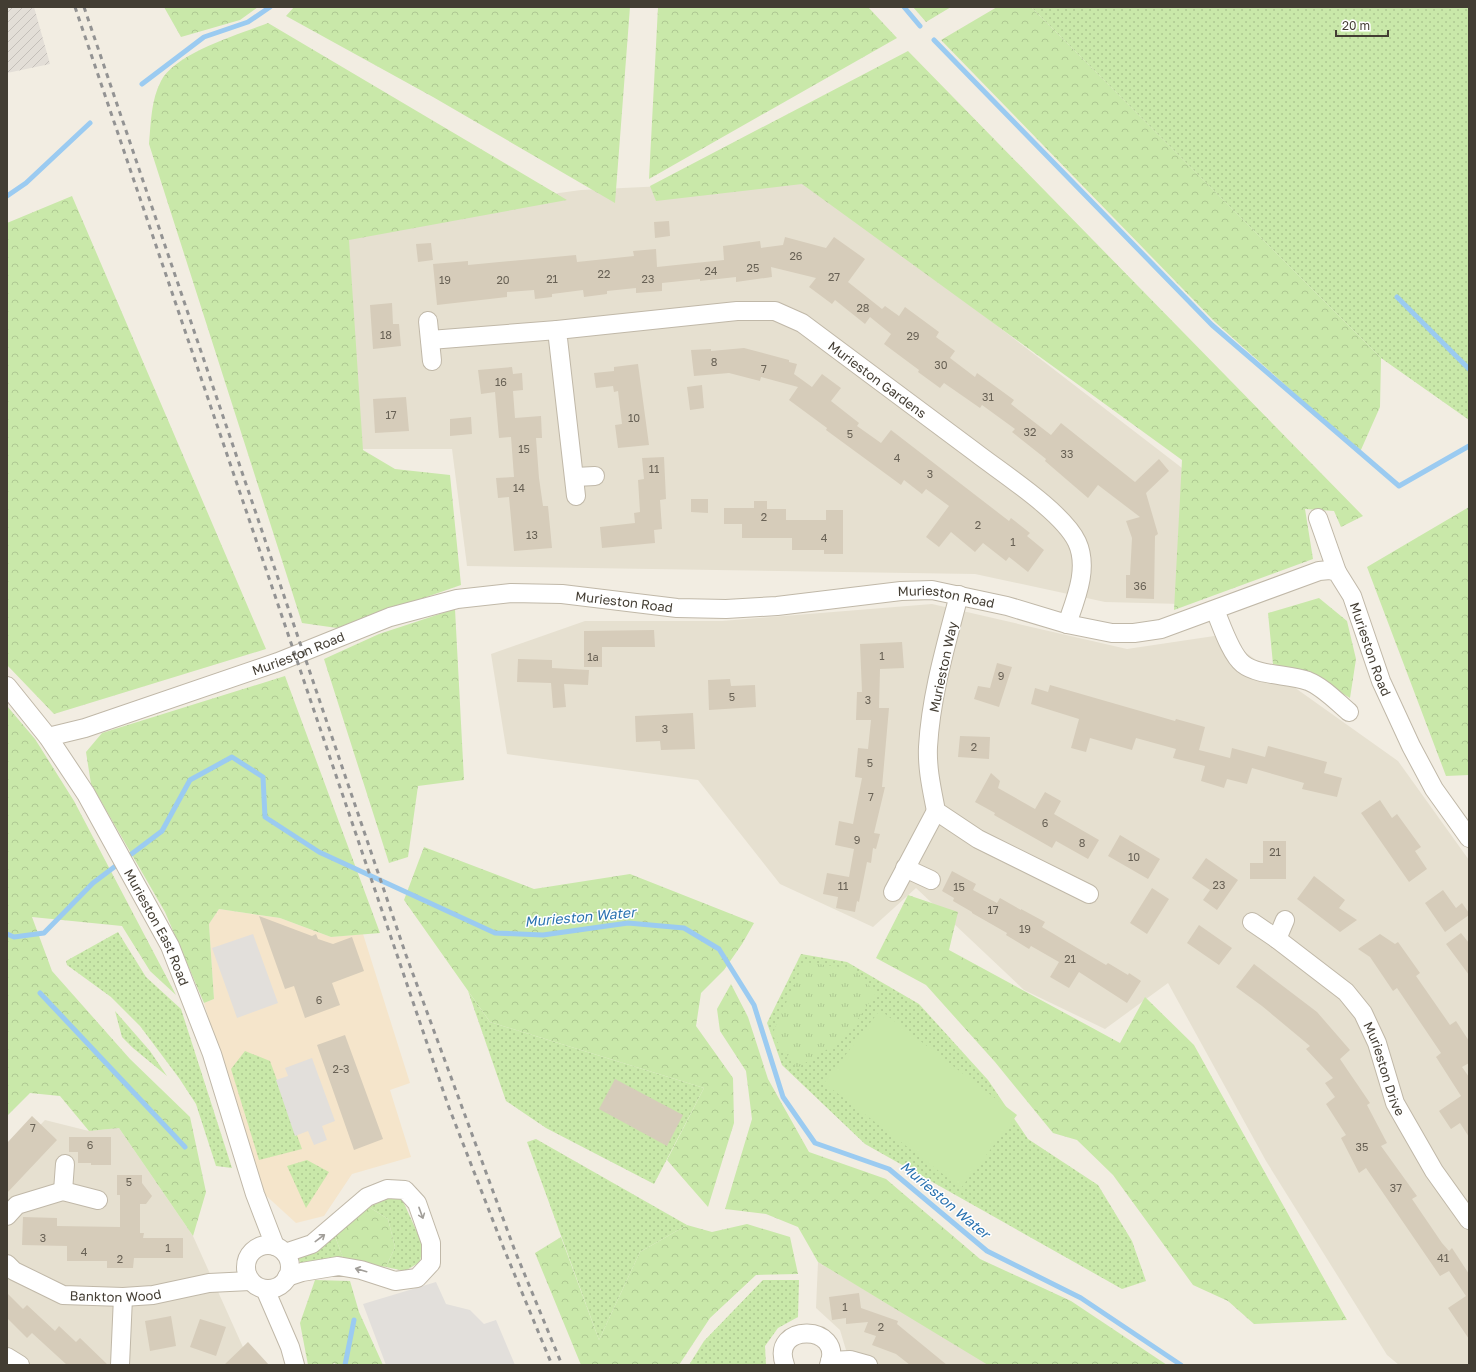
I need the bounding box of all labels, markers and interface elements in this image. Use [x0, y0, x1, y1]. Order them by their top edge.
scale bar [1336, 12, 1388, 38]
text: 20 m [1342, 18, 1370, 33]
house number: 26 [789, 249, 803, 262]
house number: 25 [747, 261, 759, 274]
house number: 24 [704, 264, 718, 277]
house number: 22 [598, 267, 610, 280]
house number: 27 [828, 270, 840, 283]
house number: 21 [546, 272, 558, 285]
house number: 23 [642, 272, 654, 285]
house number: 19 [439, 273, 451, 286]
house number: 20 [496, 273, 510, 286]
house number: 28 [856, 301, 870, 314]
house number: 18 [380, 328, 392, 341]
house number: 29 [906, 329, 920, 342]
street label: Murieston Gardens [825, 338, 930, 421]
house number: 8 [711, 355, 718, 368]
house number: 30 [934, 358, 948, 371]
house number: 7 [761, 362, 767, 375]
house number: 16 [495, 375, 507, 388]
house number: 31 [982, 390, 994, 403]
house number: 17 [385, 408, 397, 421]
house number: 10 [628, 411, 640, 424]
house number: 32 [1024, 425, 1036, 438]
house number: 5 [847, 427, 853, 440]
house number: 15 [518, 442, 530, 455]
house number: 33 [1061, 447, 1073, 460]
house number: 4 [894, 451, 901, 464]
house number: 11 [649, 462, 659, 475]
house number: 3 [927, 467, 933, 480]
house number: 14 [513, 481, 525, 494]
house number: 2 [761, 510, 767, 523]
house number: 2 [975, 518, 981, 531]
house number: 13 [526, 528, 538, 541]
house number: 4 [821, 531, 828, 544]
house number: 1 [1010, 535, 1016, 548]
house number: 36 [1133, 579, 1147, 592]
street label: Murieston Road [897, 582, 996, 611]
street label: Murieston Road [574, 588, 674, 615]
street label: Murieston Road [1347, 600, 1395, 698]
street label: Murieston Way [926, 619, 961, 714]
street label: Murieston Road [250, 628, 347, 678]
house number: 1 [879, 649, 885, 662]
house number: 1a [587, 650, 599, 663]
house number: 9 [998, 669, 1004, 682]
house number: 5 [729, 690, 735, 703]
house number: 3 [865, 693, 871, 706]
house number: 3 [662, 722, 668, 735]
house number: 2 [971, 740, 977, 753]
house number: 5 [867, 756, 873, 769]
house number: 7 [868, 790, 874, 803]
house number: 6 [1042, 816, 1049, 829]
house number: 9 [854, 833, 860, 846]
house number: 8 [1079, 836, 1086, 849]
house number: 21 [1269, 845, 1281, 858]
house number: 10 [1128, 850, 1140, 863]
street label: Murieston East Road [121, 866, 193, 988]
house number: 23 [1213, 878, 1225, 891]
house number: 11 [838, 879, 848, 892]
house number: 15 [953, 880, 965, 893]
water label: Murieston Water [524, 903, 639, 930]
house number: 17 [987, 903, 999, 916]
house number: 19 [1019, 922, 1031, 935]
house number: 21 [1064, 952, 1076, 965]
house number: 6 [316, 993, 323, 1006]
street label: Murieston Drive [1360, 1019, 1409, 1119]
house number: 2-3 [333, 1062, 350, 1075]
house number: 7 [30, 1121, 36, 1134]
house number: 6 [87, 1138, 94, 1151]
house number: 35 [1356, 1140, 1368, 1153]
water label: Murieston Water [897, 1157, 995, 1244]
house number: 5 [126, 1175, 132, 1188]
house number: 37 [1390, 1181, 1402, 1194]
one-way arrow [418, 1206, 425, 1219]
house number: 3 [40, 1231, 46, 1244]
one-way arrow [315, 1234, 326, 1242]
house number: 1 [165, 1241, 171, 1254]
house number: 4 [81, 1245, 88, 1258]
house number: 41 [1437, 1251, 1449, 1264]
house number: 2 [117, 1252, 123, 1265]
one-way arrow [355, 1266, 368, 1273]
street label: Bankton Wood [69, 1285, 163, 1305]
house number: 1 [842, 1300, 848, 1313]
house number: 2 [878, 1320, 884, 1333]

